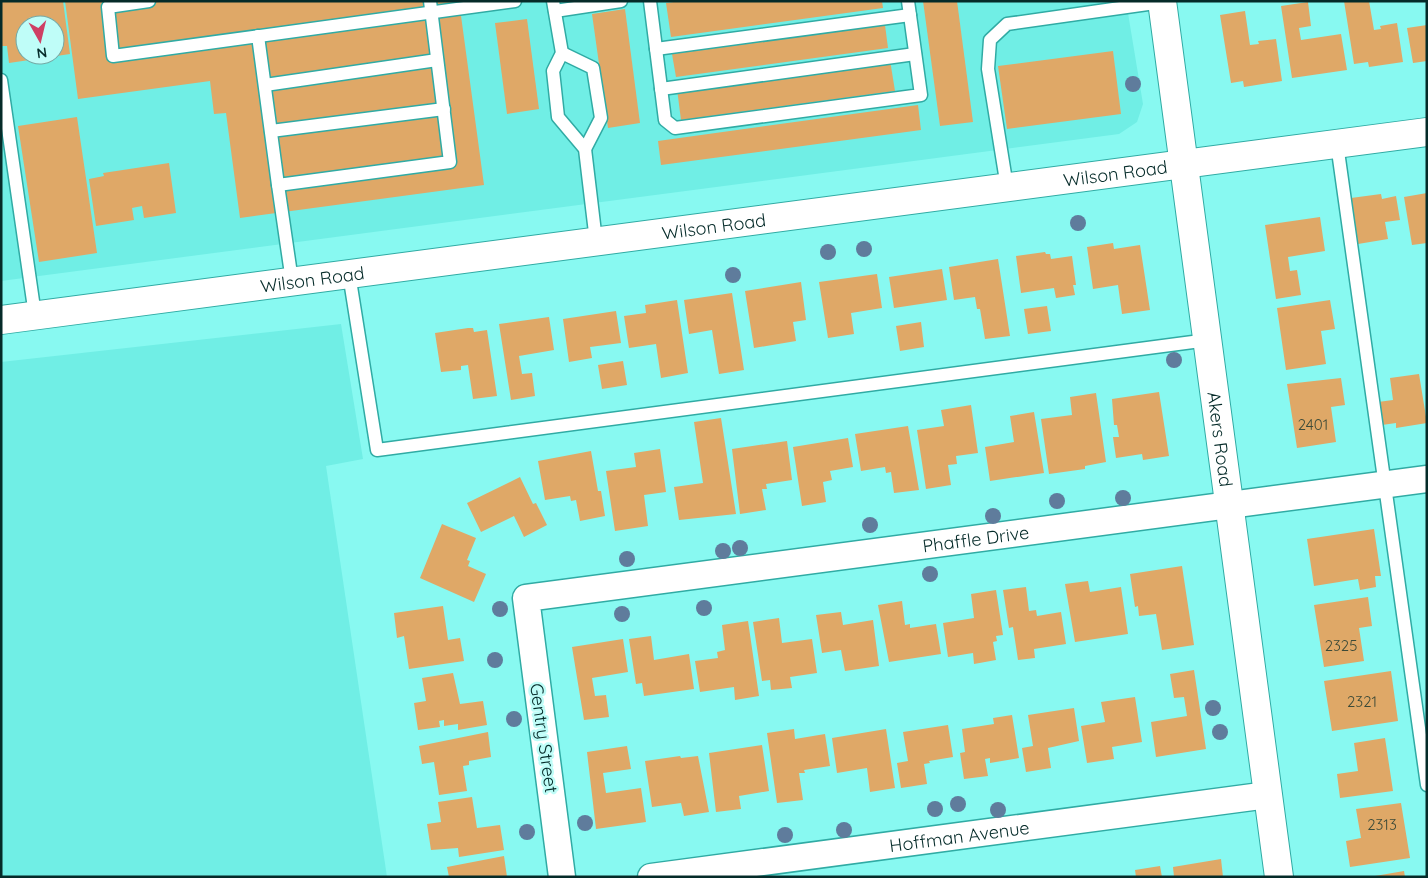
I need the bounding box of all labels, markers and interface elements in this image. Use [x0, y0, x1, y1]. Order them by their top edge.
north arrow [15, 15, 65, 65]
text: N [35, 43, 48, 63]
street label: Wilson Road [1062, 155, 1169, 191]
street label: Wilson Road [660, 208, 767, 244]
street label: Wilson Road [259, 261, 366, 297]
street label: Akers Road [1203, 390, 1238, 488]
house number: 2401 [1298, 415, 1328, 434]
street label: Phaffle Drive [921, 520, 1031, 557]
house number: 2325 [1325, 636, 1357, 655]
street label: Gentry Street [525, 682, 563, 794]
house number: 2321 [1347, 692, 1377, 711]
street label: Hoffman Avenue [888, 815, 1031, 857]
house number: 2313 [1367, 815, 1397, 834]

